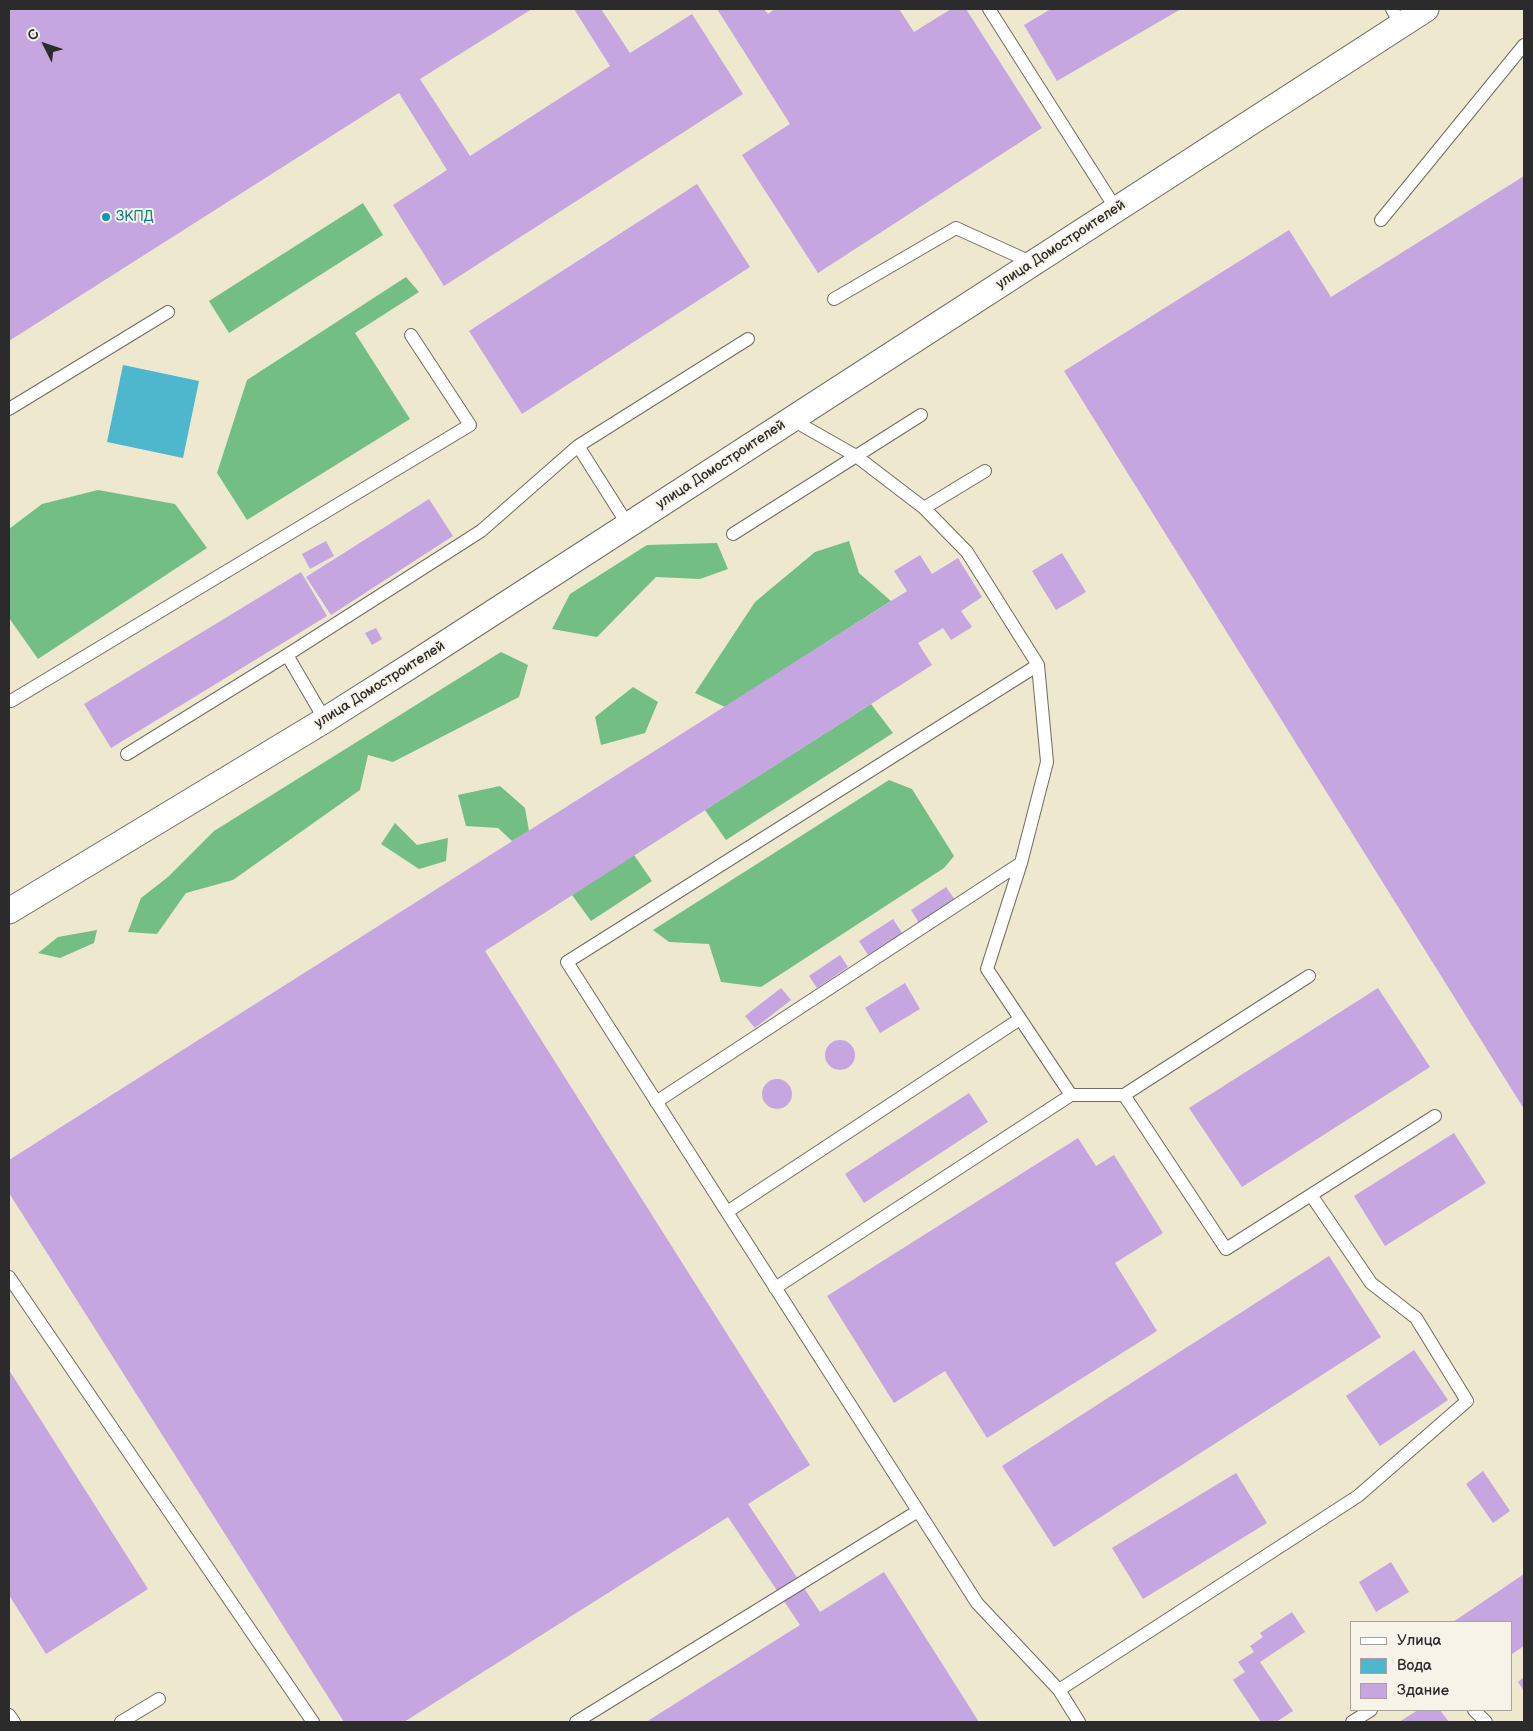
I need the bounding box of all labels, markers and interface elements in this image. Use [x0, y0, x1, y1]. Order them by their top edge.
north arrow [20, 20, 70, 70]
text: С [24, 26, 43, 44]
street label: улица Домостроителей [993, 197, 1129, 293]
place label: ЗКПД [116, 209, 154, 225]
marker: ЗКПД [100, 211, 112, 223]
street label: улица Домостроителей [653, 417, 789, 513]
street label: улица Домостроителей [312, 638, 448, 732]
legend [1350, 1621, 1513, 1711]
text: Улица [1397, 1631, 1441, 1650]
text: Вода [1397, 1656, 1432, 1675]
text: Здание [1397, 1681, 1449, 1700]

